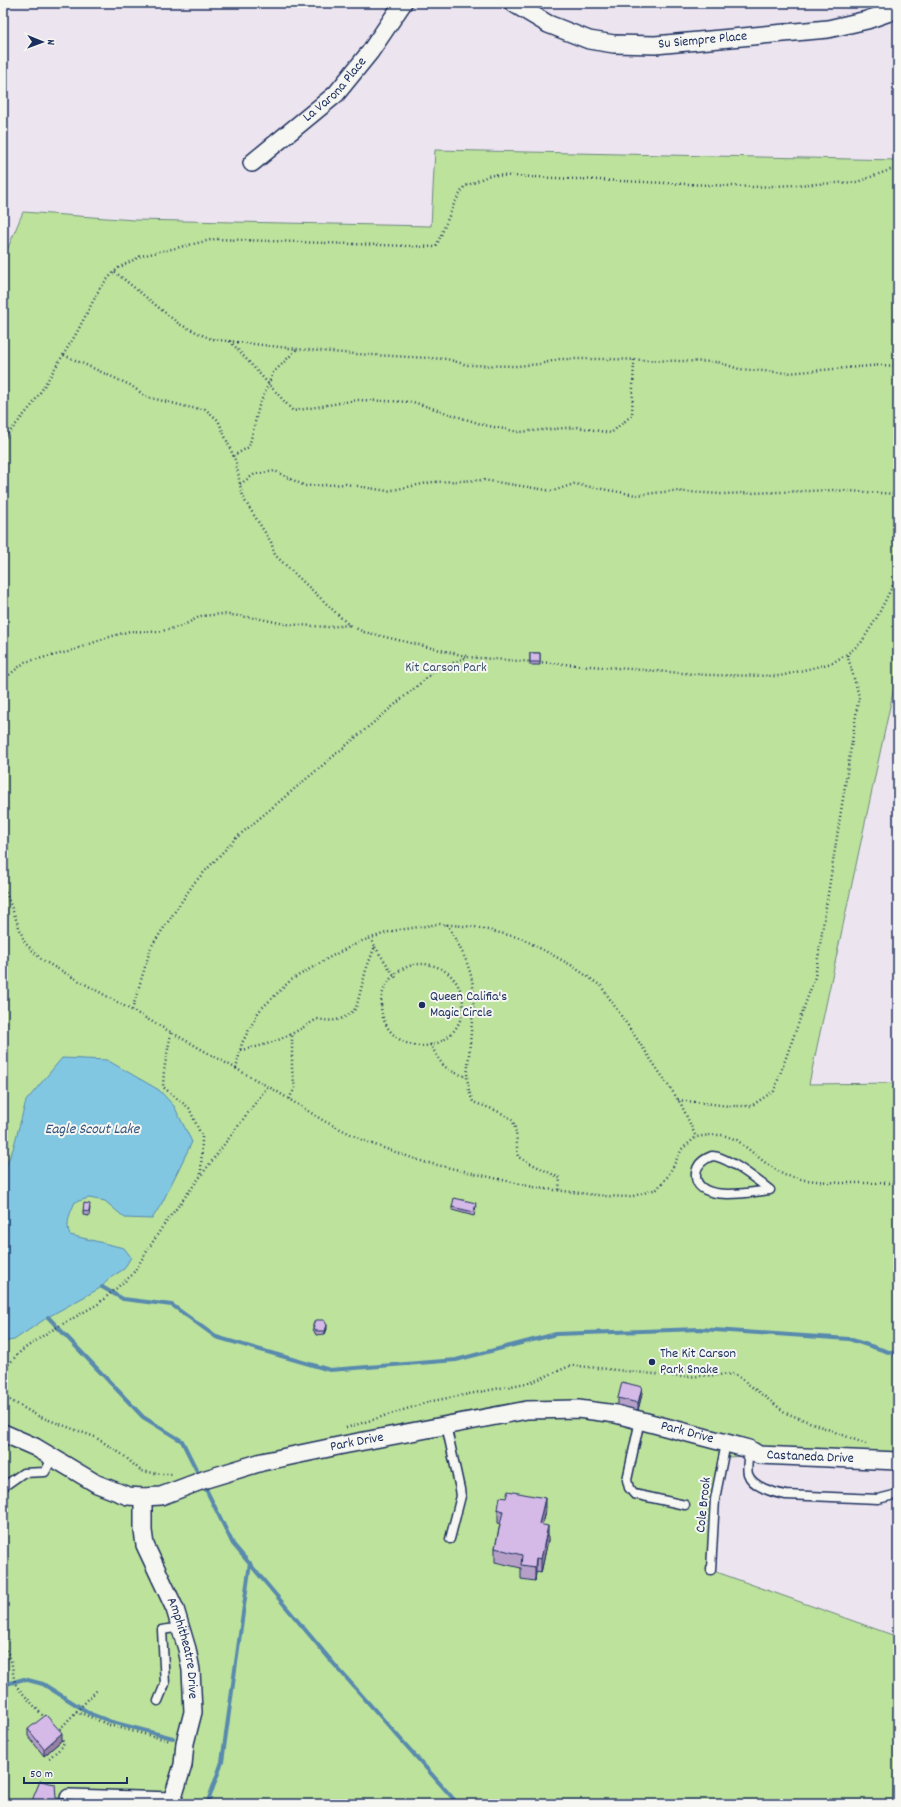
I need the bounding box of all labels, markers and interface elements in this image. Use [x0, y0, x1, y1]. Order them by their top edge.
north arrow [22, 22, 62, 62]
street label: Su Siempre Place [657, 27, 748, 55]
text: N [42, 39, 58, 46]
street label: La Varona Place [299, 53, 372, 127]
park label: Kit Carson Park [405, 658, 487, 678]
place label: Queen Califia's Magic Circle [430, 987, 507, 1023]
marker: Queen Califia's Magic Circle [417, 1000, 427, 1010]
water label: Eagle Scout Lake [45, 1119, 141, 1141]
place label: The Kit Carson Park Snake [660, 1344, 736, 1380]
marker: The Kit Carson Park Snake [647, 1357, 657, 1367]
street label: Park Drive [658, 1416, 716, 1449]
street label: Park Drive [328, 1427, 385, 1457]
street label: Castaneda Drive [766, 1445, 854, 1469]
street label: Cole Brook [691, 1476, 717, 1534]
street label: Amphitheatre Drive [161, 1594, 202, 1699]
scale bar [24, 1759, 127, 1785]
text: 50 m [30, 1766, 53, 1783]

